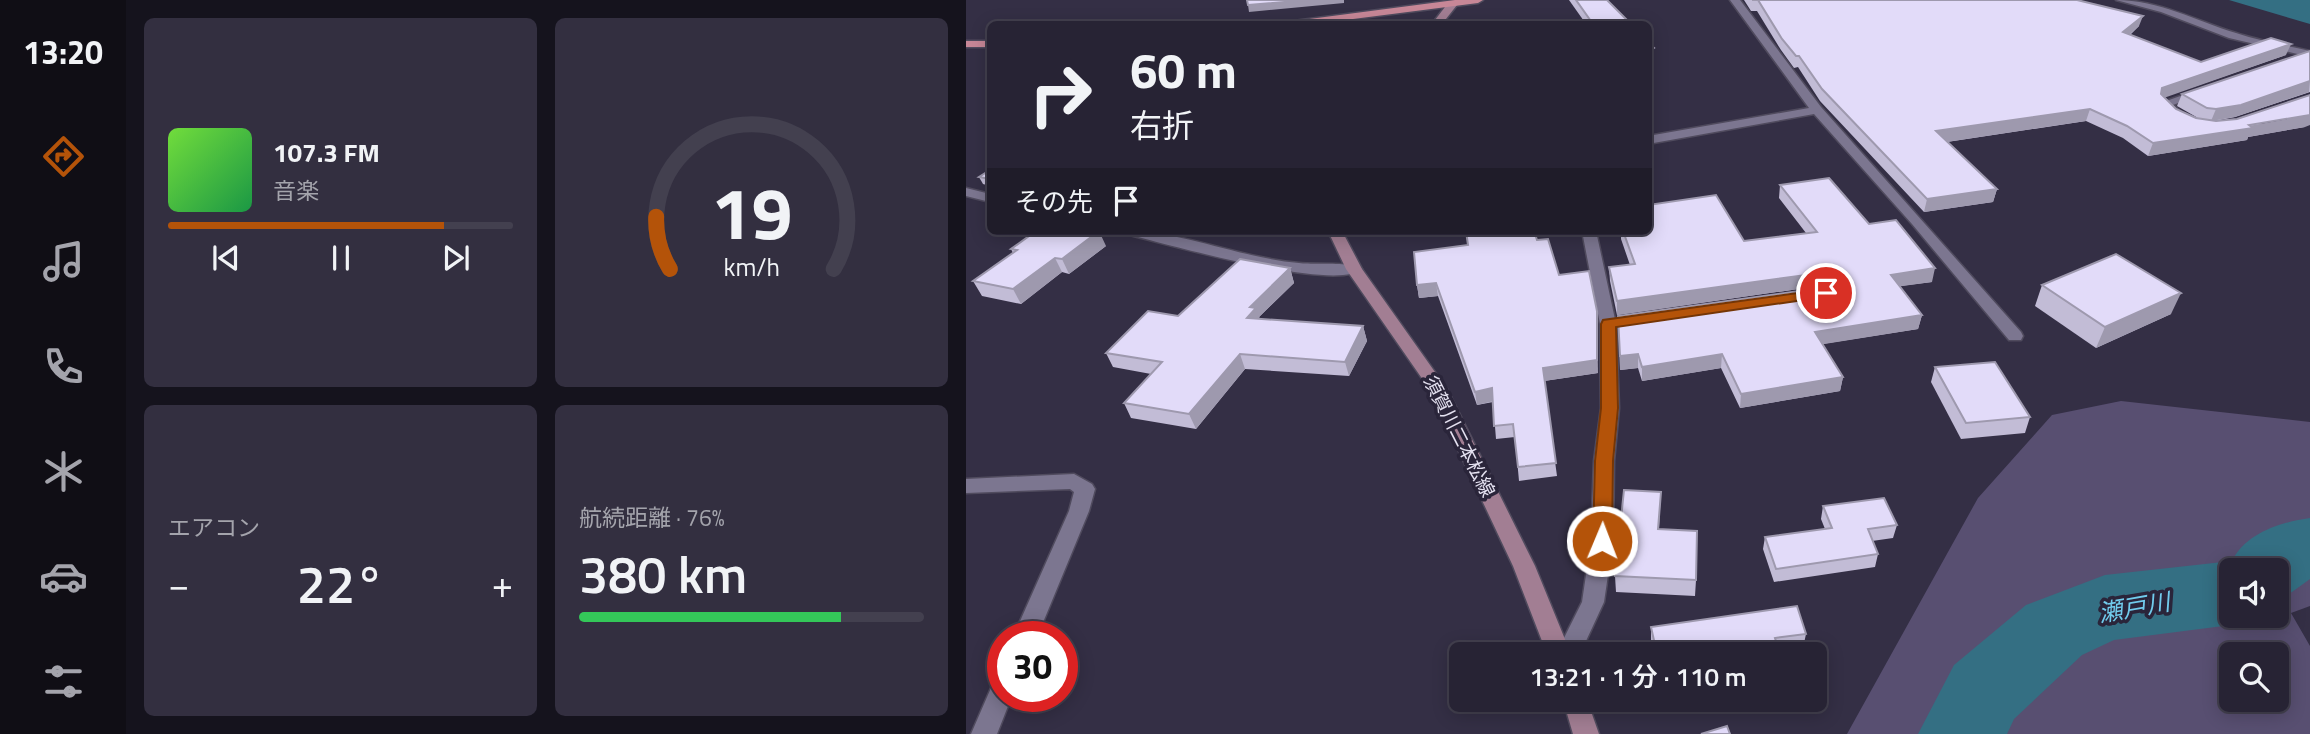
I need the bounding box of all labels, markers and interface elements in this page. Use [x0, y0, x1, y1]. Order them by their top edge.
text: 13:20 [23, 28, 103, 76]
text: 60 m [1130, 32, 1237, 107]
icon: right [1015, 49, 1106, 140]
text: 右折 [1130, 101, 1194, 149]
icon: directions [39, 132, 88, 181]
text: 107.3 FM [273, 133, 380, 172]
text: 19 [711, 157, 792, 267]
text: 音楽 [273, 173, 319, 208]
text: その先 [1015, 182, 1093, 221]
icon: arrive [1107, 182, 1145, 220]
icon: music [39, 237, 88, 286]
icon: previous [207, 239, 245, 277]
icon: pause [322, 239, 360, 277]
icon: next [437, 239, 475, 277]
text: km/h [723, 248, 780, 286]
pin [1796, 263, 1856, 323]
icon: arrive [1807, 274, 1845, 312]
icon: phone [39, 342, 88, 391]
street label: 須賀川二本松線 [1417, 370, 1503, 502]
icon: climate [39, 447, 88, 496]
text: 航続距離 · 76% [579, 500, 725, 535]
position arrow [1565, 504, 1639, 578]
text: エアコン [168, 510, 260, 545]
text: 380 km [579, 534, 747, 613]
text: 22° [297, 544, 384, 623]
icon: car [39, 552, 88, 601]
text: − [168, 555, 189, 613]
text: + [492, 555, 513, 613]
map controls [2219, 558, 2289, 712]
button: sound [2219, 558, 2289, 628]
water label: 瀬戸川 [2095, 583, 2176, 631]
speed limit sign: 30 [987, 621, 1078, 712]
button: search [2219, 642, 2289, 712]
icon: filters [39, 657, 88, 706]
text: 13:21 · 1 分 · 110 m [1529, 657, 1747, 696]

